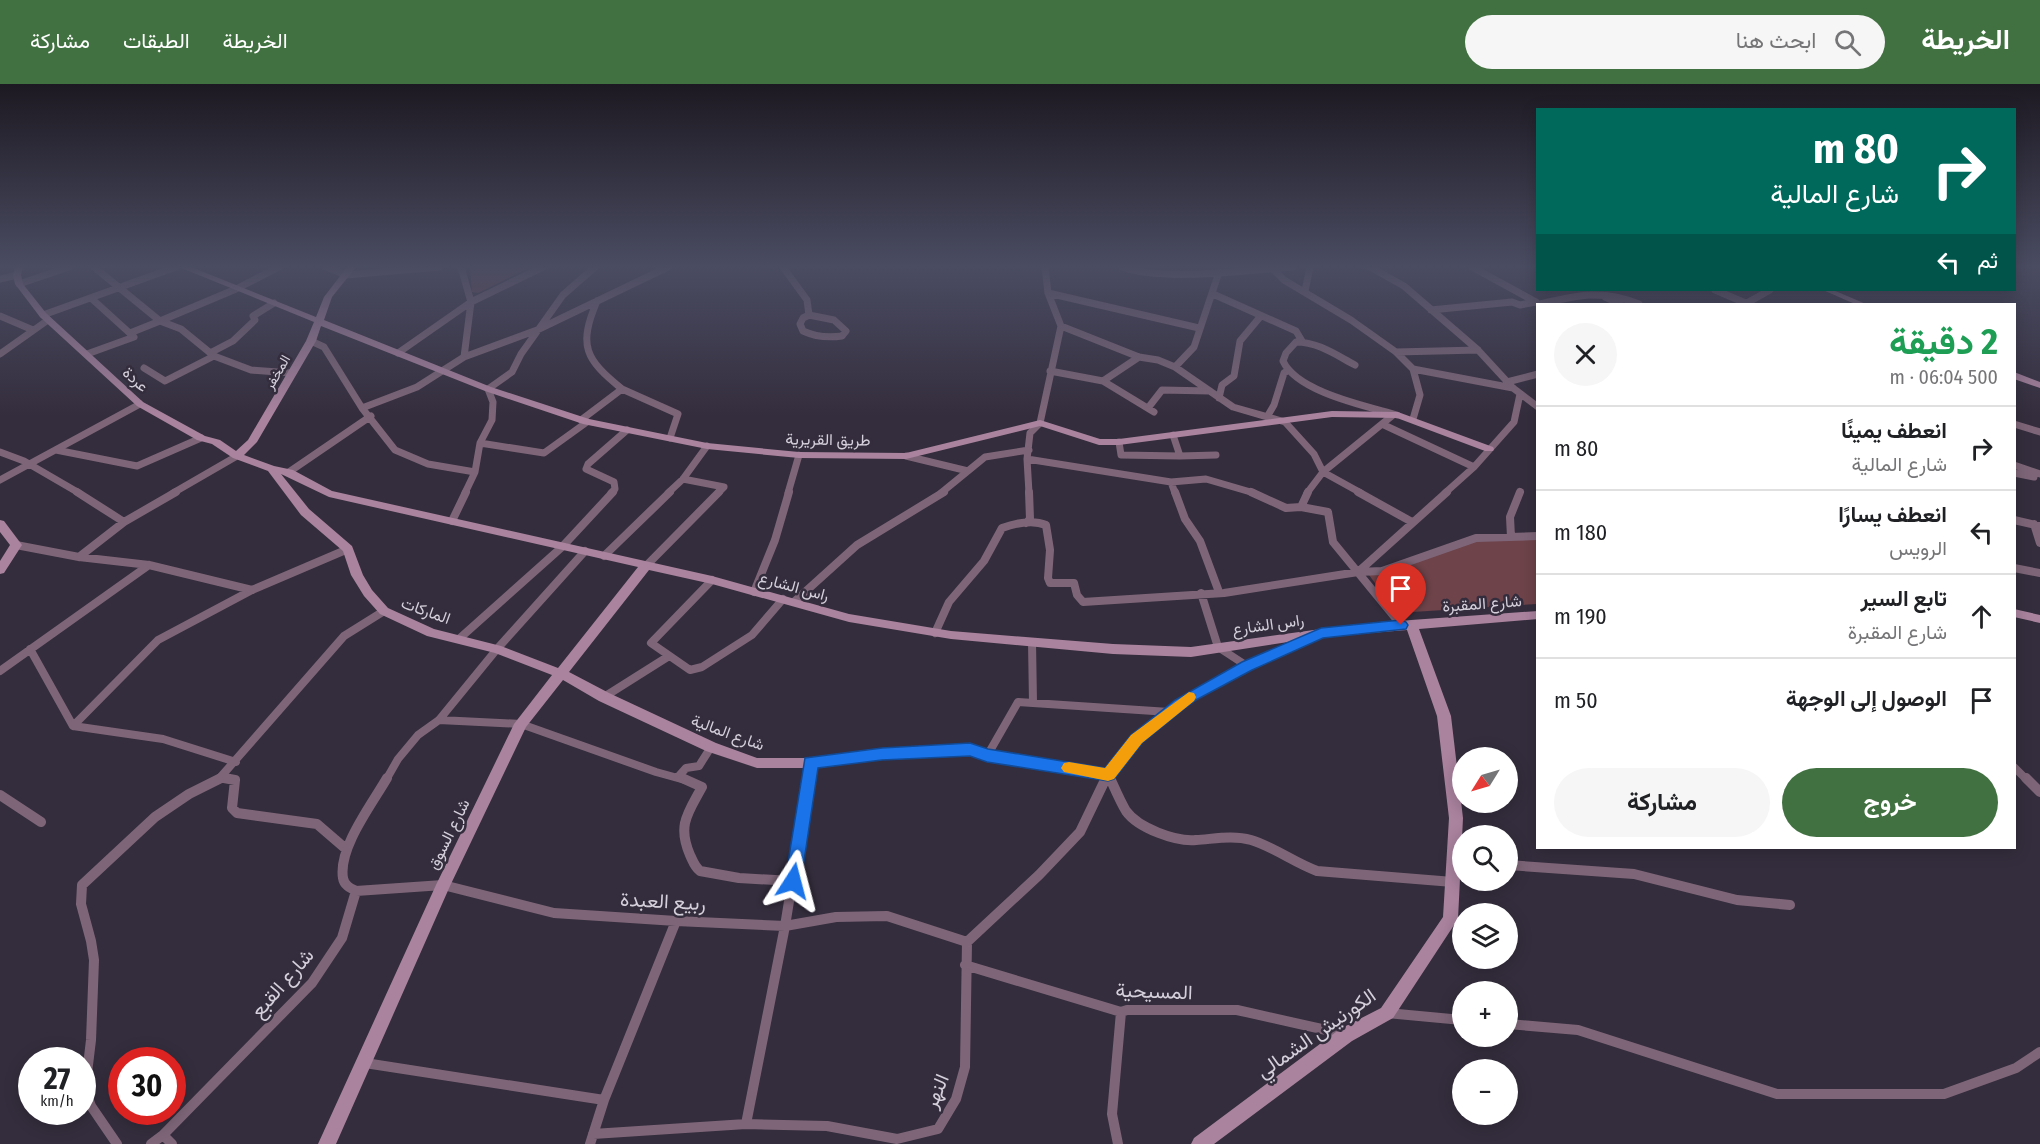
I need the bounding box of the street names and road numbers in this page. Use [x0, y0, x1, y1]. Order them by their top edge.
street label: المخفر [260, 352, 294, 393]
street label: عردة [118, 363, 153, 397]
street label: طريق القريرية [785, 429, 871, 451]
street label: راس الشارع [756, 568, 831, 607]
street label: شارع المقبرة [1442, 591, 1522, 618]
street label: الماركات [398, 593, 453, 629]
street label: راس الشارع [1231, 610, 1305, 641]
street label: شارع المالية [688, 710, 767, 756]
street label: شارع السوق [423, 796, 475, 873]
street label: ربيع العبدة [619, 887, 707, 917]
street label: شارع القبع [245, 943, 320, 1024]
street label: المسيحية [1115, 978, 1193, 1004]
street label: الكورنيش الشمالي [1252, 983, 1383, 1087]
street label: النهر [918, 1070, 955, 1113]

